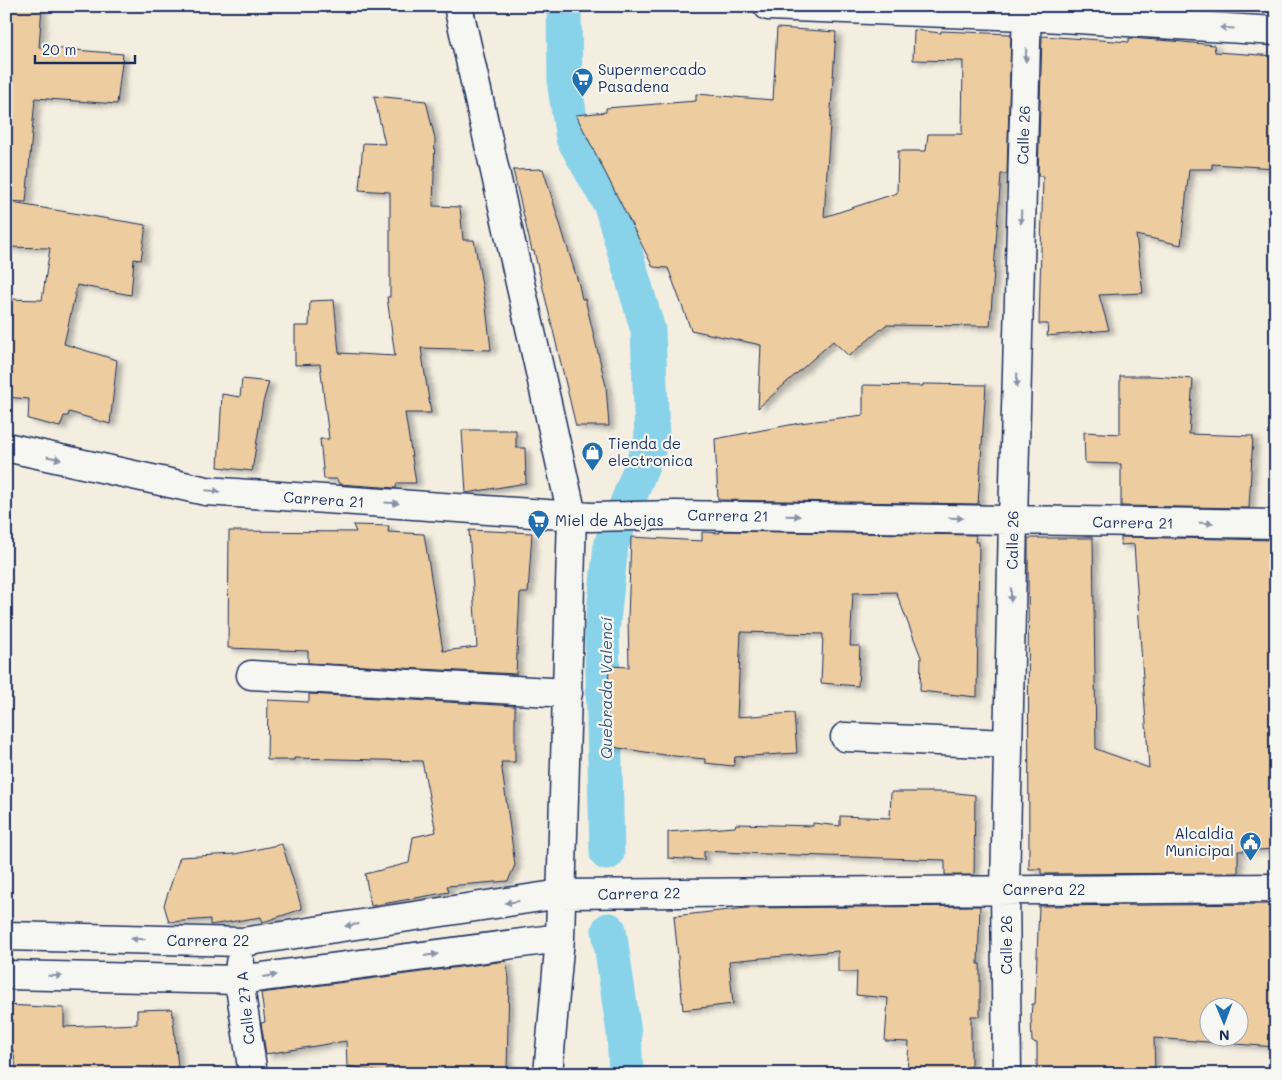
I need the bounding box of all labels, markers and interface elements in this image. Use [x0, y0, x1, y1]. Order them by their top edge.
one-way arrow [1219, 24, 1235, 32]
scale bar [35, 32, 135, 64]
text: 20 m [42, 39, 76, 59]
one-way arrow [1021, 47, 1029, 63]
place label: Supermercado Pasadena [598, 59, 706, 96]
supermarket icon: Supermercado Pasadena [570, 66, 594, 97]
street label: Calle 26 [1012, 105, 1034, 165]
one-way arrow [1017, 210, 1025, 226]
one-way arrow [1012, 372, 1020, 388]
place label: Tienda de electronica [608, 433, 693, 470]
shop icon: Tienda de electronica [580, 440, 604, 471]
one-way arrow [46, 454, 61, 462]
street label: Carrera 21 [283, 486, 365, 512]
one-way arrow [205, 487, 221, 495]
one-way arrow [385, 500, 401, 508]
street label: Carrera 21 [687, 504, 769, 526]
supermarket icon: Miel de Abejas [527, 508, 551, 539]
place label: Miel de Abejas [555, 510, 664, 530]
street label: Calle 26 [1001, 510, 1023, 570]
street label: Carrera 21 [1092, 511, 1174, 533]
one-way arrow [786, 512, 802, 520]
one-way arrow [948, 515, 964, 523]
one-way arrow [1198, 519, 1214, 527]
one-way arrow [1007, 587, 1015, 603]
water label: Quebrada Valencí [595, 616, 616, 759]
place label: Alcaldia Municipal [1165, 823, 1234, 860]
public building icon: Alcaldia Municipal [1238, 830, 1262, 861]
street label: Carrera 22 [1003, 879, 1085, 899]
street label: Carrera 22 [597, 882, 681, 904]
one-way arrow [504, 898, 520, 906]
street label: Calle 26 [996, 915, 1016, 975]
one-way arrow [343, 922, 359, 930]
street label: Carrera 22 [167, 930, 249, 950]
one-way arrow [130, 935, 146, 943]
one-way arrow [423, 951, 439, 959]
street label: Calle 27 A [231, 970, 259, 1046]
one-way arrow [262, 972, 278, 980]
one-way arrow [47, 973, 63, 981]
north arrow [1200, 998, 1250, 1048]
text: N [1219, 1026, 1230, 1045]

